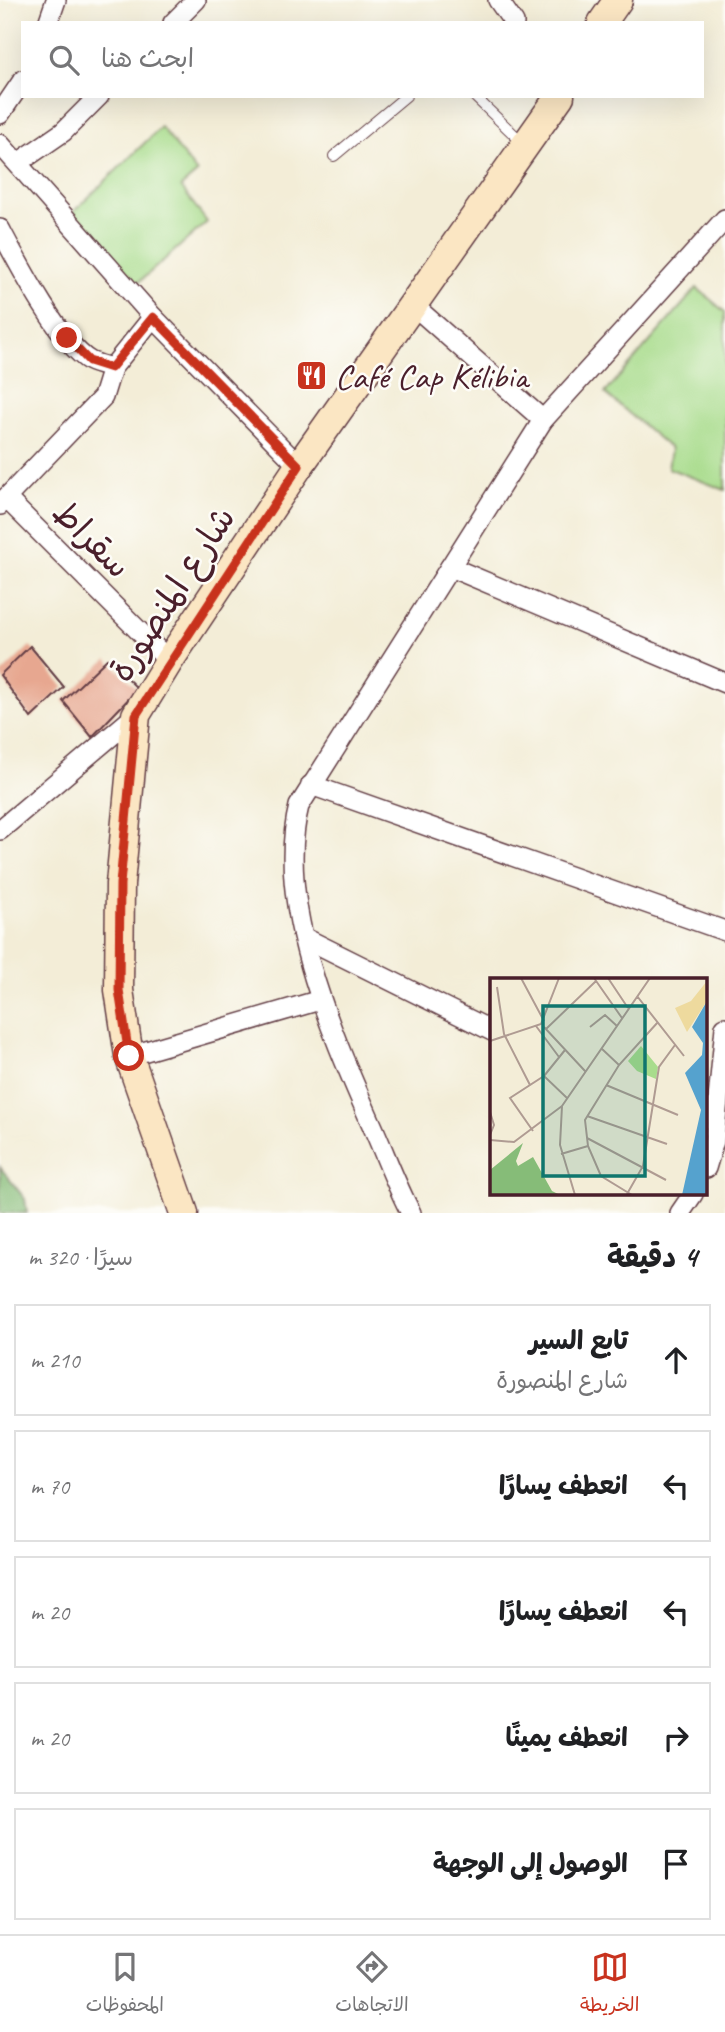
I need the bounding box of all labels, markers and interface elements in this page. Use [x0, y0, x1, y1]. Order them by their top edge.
search box [21, 21, 704, 98]
icon: search [45, 41, 83, 79]
text: ابحث هنا [101, 42, 194, 75]
route end [51, 322, 82, 353]
place label: Café Cap Kélibia [335, 354, 530, 399]
restaurant icon: Café Cap Kélibia [295, 359, 329, 393]
street label: سقراط [43, 490, 141, 588]
street label: شارع المنصورة [99, 498, 247, 691]
inset map [490, 978, 708, 1196]
route start [113, 1040, 144, 1071]
text: 4 دقيقة [607, 1238, 697, 1276]
text: سيرًا · 320 m [28, 1243, 133, 1272]
text: تابع السير [529, 1324, 628, 1357]
icon: ahead [657, 1341, 695, 1379]
text: 210 m [30, 1346, 80, 1375]
text: شارع المنصورة [496, 1366, 628, 1395]
icon: left [657, 1467, 695, 1505]
text: انعطف يسارًا [499, 1469, 628, 1502]
text: 70 m [30, 1472, 69, 1501]
icon: left [657, 1593, 695, 1631]
text: انعطف يسارًا [499, 1595, 628, 1628]
text: 20 m [30, 1598, 69, 1627]
icon: right [657, 1719, 695, 1757]
text: انعطف يمينًا [506, 1721, 628, 1754]
text: 20 m [30, 1724, 69, 1753]
icon: arrive [657, 1845, 695, 1883]
text: الوصول إلى الوجهة [433, 1847, 628, 1880]
tab: المحفوظات [86, 1948, 164, 2021]
tab: الاتجاهات [335, 1948, 409, 2021]
tab: الخريطة [580, 1948, 639, 2021]

